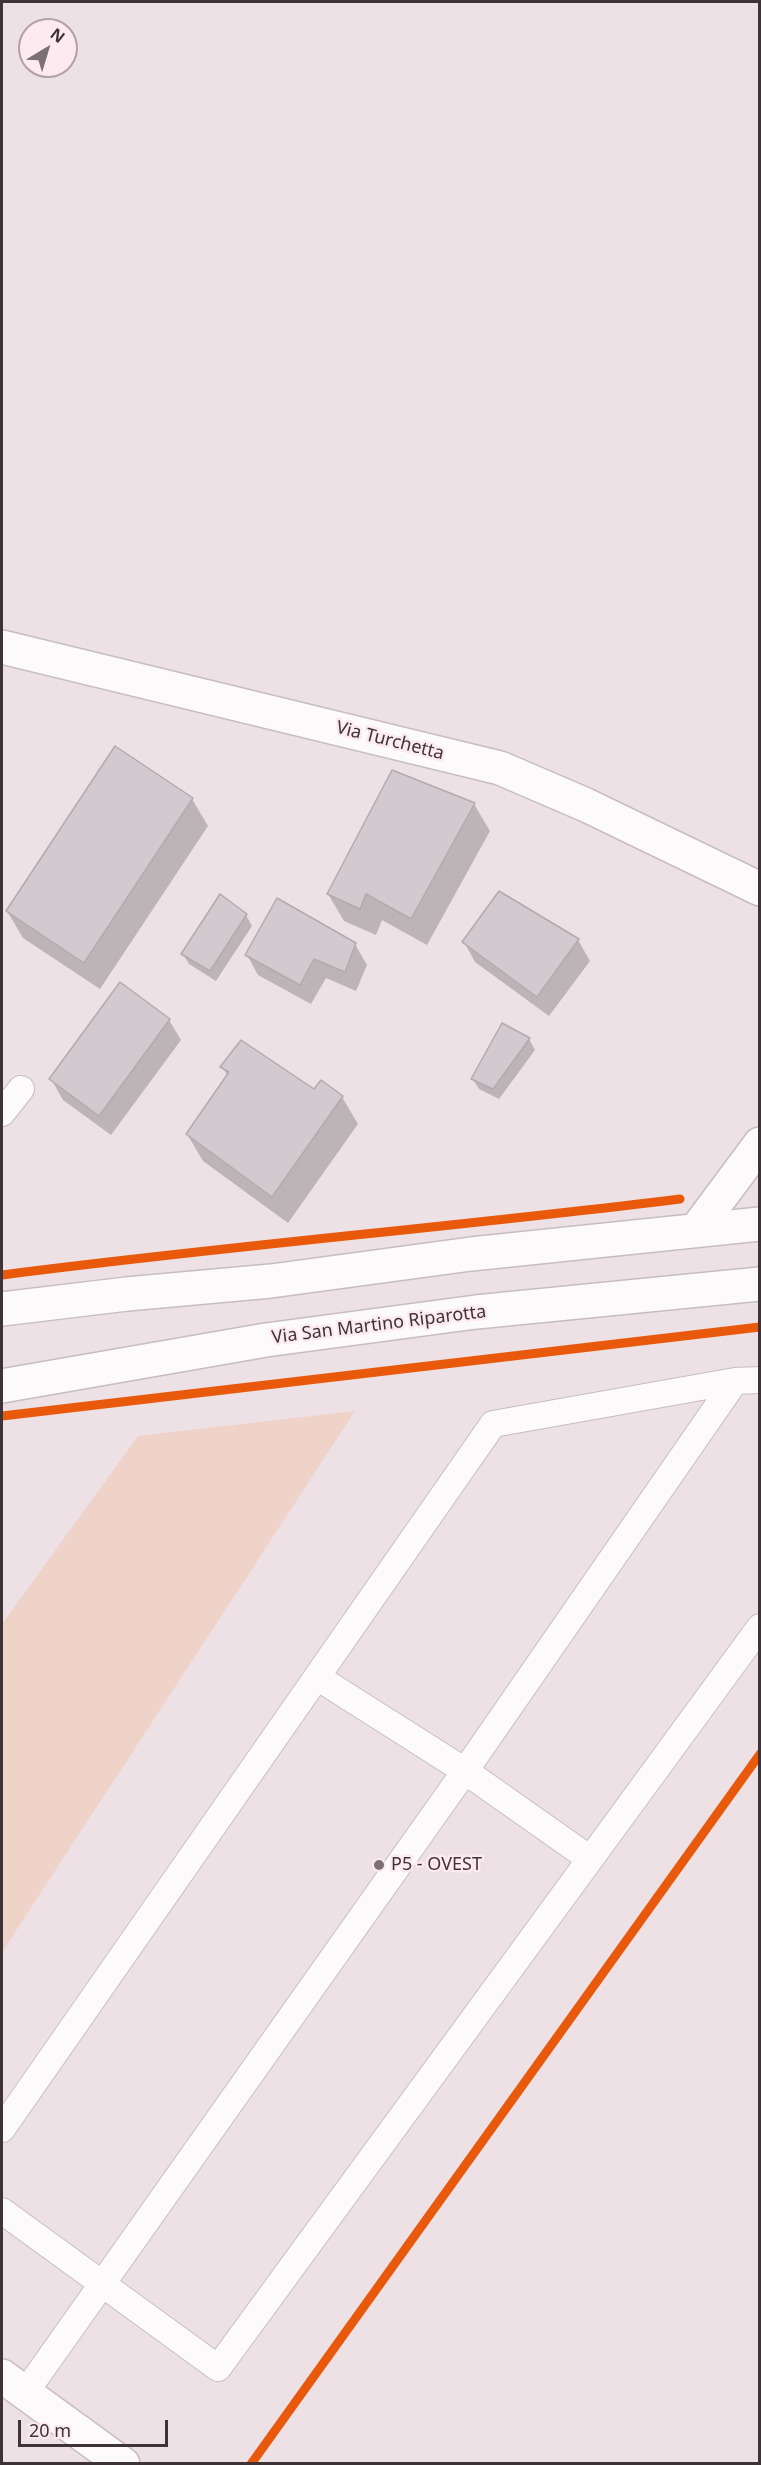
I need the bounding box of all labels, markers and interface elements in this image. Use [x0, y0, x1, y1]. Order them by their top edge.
north arrow [18, 18, 78, 78]
text: N [46, 23, 70, 48]
street label: Via Turchetta [334, 717, 446, 765]
street label: Via San Martino Riparotta [271, 1301, 487, 1349]
place label: P5 - OVEST [391, 1854, 482, 1876]
marker: P5 - OVEST [372, 1858, 386, 1872]
scale bar [21, 2408, 171, 2446]
text: 20 m [29, 2418, 71, 2442]

